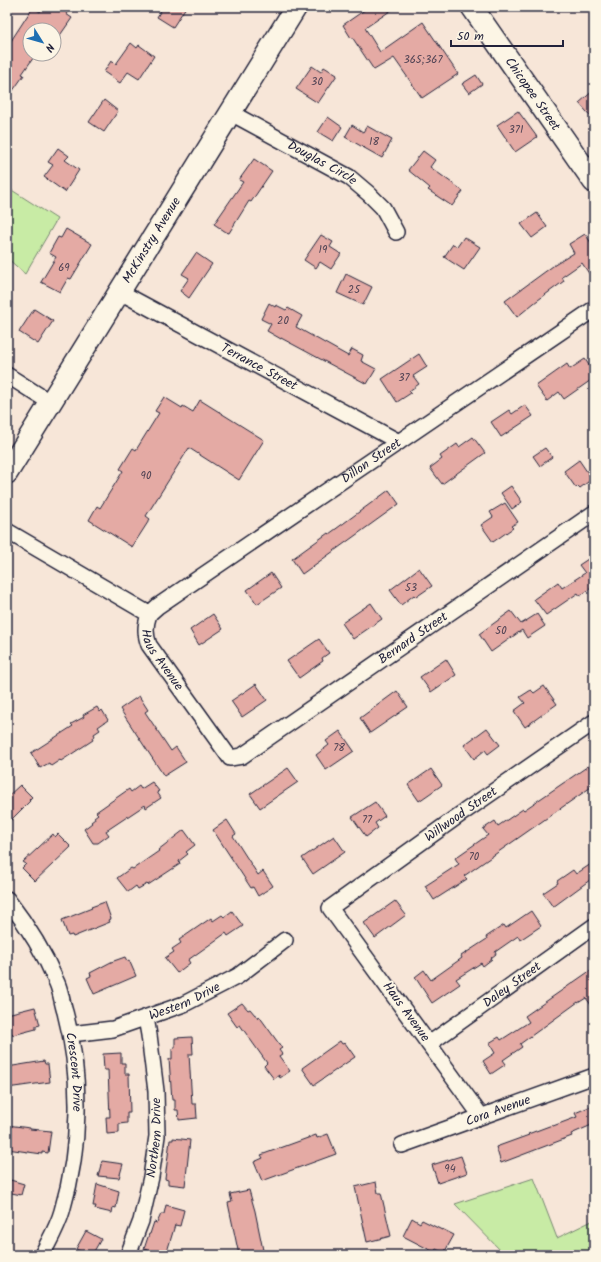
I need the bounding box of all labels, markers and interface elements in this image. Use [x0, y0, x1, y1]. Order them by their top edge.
north arrow [22, 22, 62, 62]
scale bar [451, 22, 563, 48]
text: 50 m [457, 27, 484, 46]
text: N [40, 39, 58, 56]
house number: 365;367 [403, 51, 443, 69]
street label: Chicopee Street [499, 53, 566, 136]
house number: 30 [311, 73, 323, 91]
house number: 371 [509, 121, 523, 139]
house number: 18 [369, 133, 379, 151]
street label: Douglas Circle [284, 135, 362, 190]
street label: McKinstry Avenue [117, 193, 186, 287]
house number: 19 [319, 241, 328, 259]
house number: 69 [58, 259, 70, 277]
house number: 25 [348, 281, 361, 299]
house number: 20 [277, 312, 289, 330]
street label: Terrance Street [217, 338, 302, 397]
house number: 37 [398, 369, 411, 387]
street label: Dillon Street [337, 432, 406, 489]
house number: 90 [141, 467, 152, 485]
house number: 53 [405, 579, 417, 597]
street label: Bernard Street [374, 606, 453, 670]
house number: 50 [495, 622, 507, 640]
street label: Haus Avenue [135, 628, 189, 695]
house number: 78 [333, 739, 345, 757]
street label: Willwood Street [420, 781, 502, 847]
house number: 77 [362, 811, 373, 829]
house number: 70 [469, 848, 480, 866]
street label: Daley Street [478, 956, 546, 1013]
street label: Western Drive [146, 976, 224, 1026]
street label: Haus Avenue [377, 977, 435, 1047]
street label: Crescent Drive [60, 1031, 88, 1112]
street label: Cora Avenue [463, 1089, 534, 1132]
street label: Northern Drive [140, 1097, 168, 1179]
house number: 94 [444, 1160, 456, 1178]

